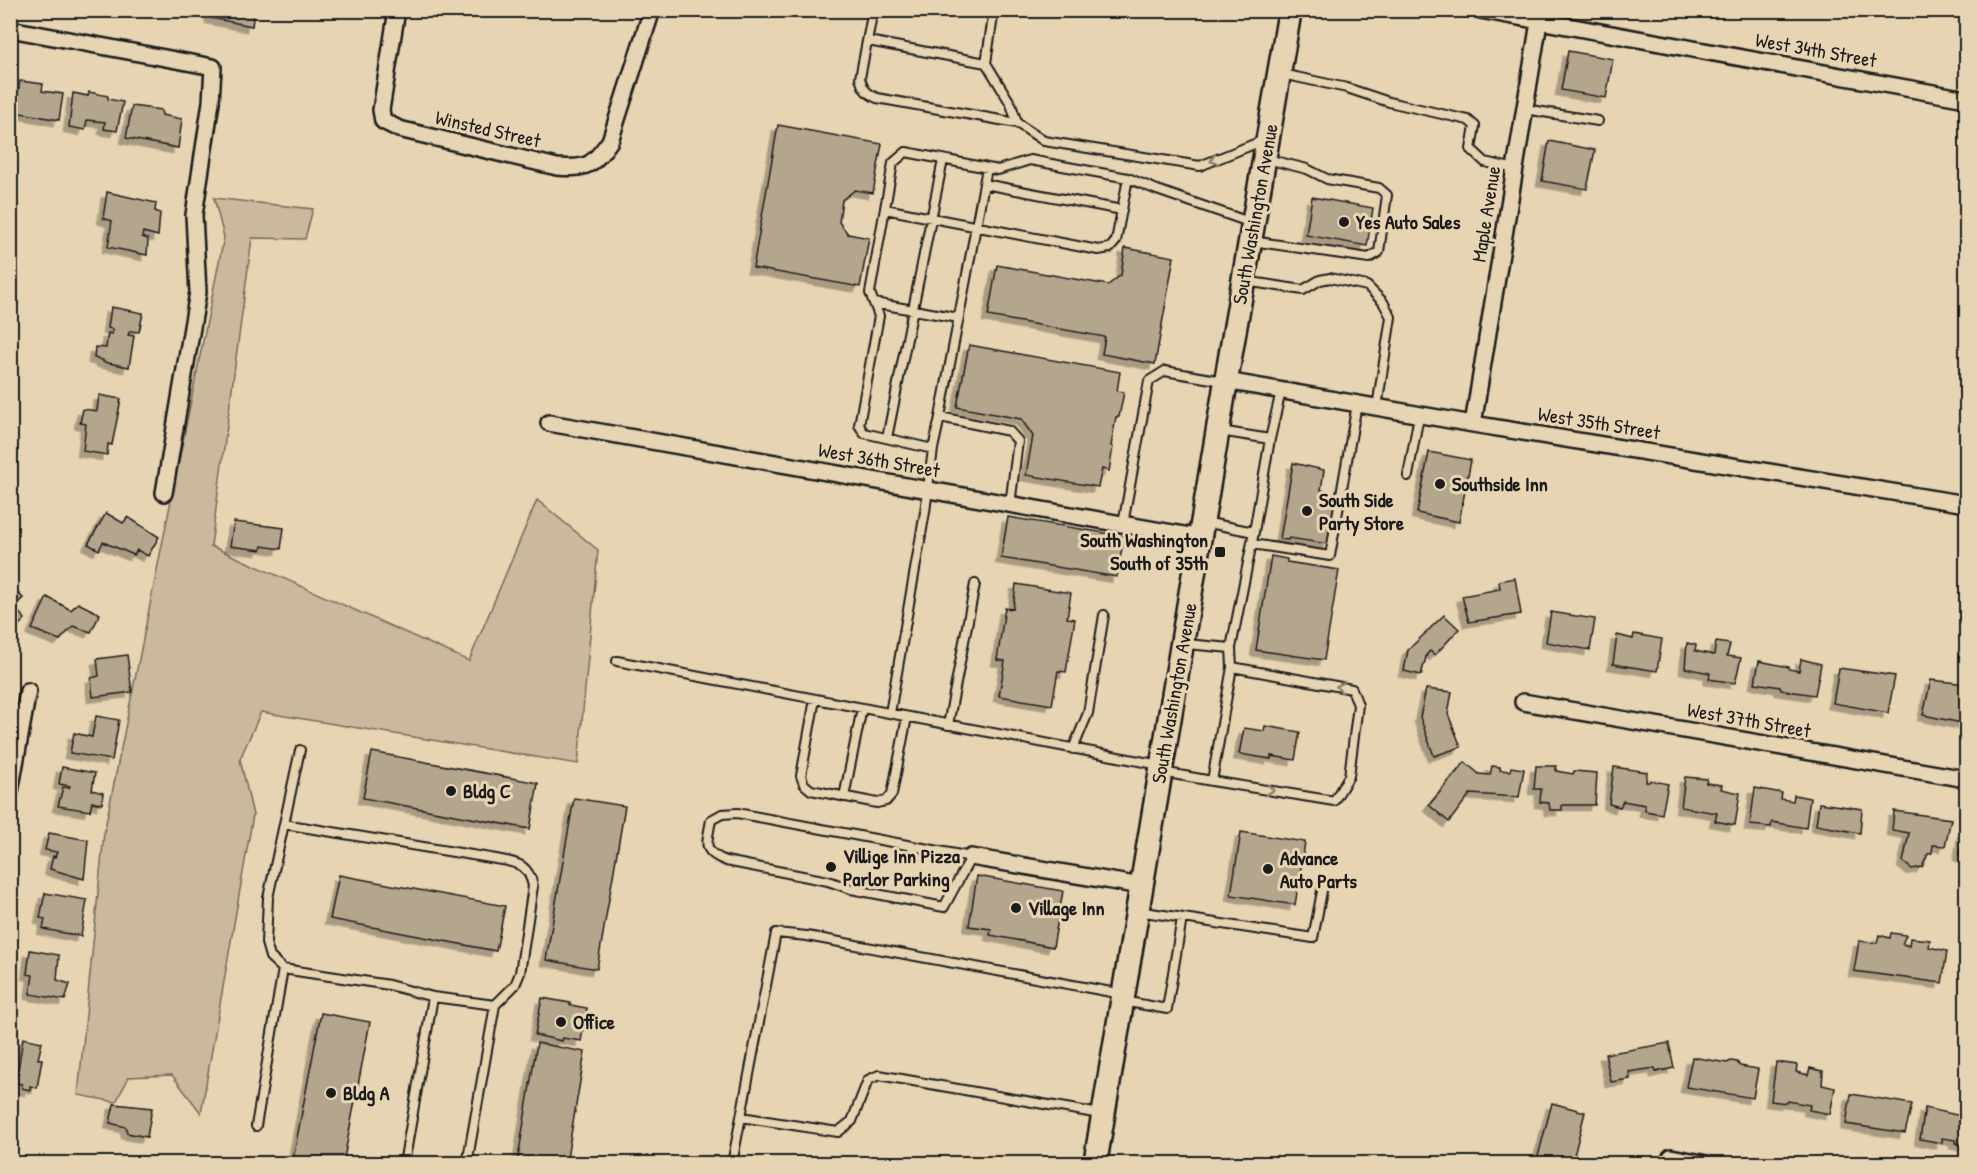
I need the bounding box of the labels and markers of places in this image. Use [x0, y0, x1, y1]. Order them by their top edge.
place label: Yes Auto Sales [1356, 208, 1461, 235]
marker: Yes Auto Sales [1337, 215, 1351, 229]
place label: Southside Inn [1452, 470, 1548, 497]
marker: Southside Inn [1433, 477, 1447, 491]
place label: South Side Party Store [1319, 486, 1404, 537]
marker: South Side Party Store [1300, 504, 1314, 518]
place label: South Washington South of 35th [1080, 526, 1209, 576]
marker: South Washington South of 35th [1213, 545, 1227, 559]
place label: Bldg C [463, 777, 511, 805]
marker: Bldg C [444, 784, 458, 798]
place label: Villige Inn Pizza Parlor Parking [843, 842, 960, 893]
place label: Advance Auto Parts [1280, 844, 1357, 894]
marker: Villige Inn Pizza Parlor Parking [824, 860, 838, 874]
marker: Advance Auto Parts [1261, 862, 1275, 876]
place label: Village Inn [1028, 894, 1104, 922]
marker: Village Inn [1009, 901, 1023, 915]
place label: Office [573, 1008, 615, 1035]
marker: Office [554, 1015, 568, 1029]
place label: Bldg A [343, 1079, 390, 1107]
marker: Bldg A [324, 1086, 338, 1100]

